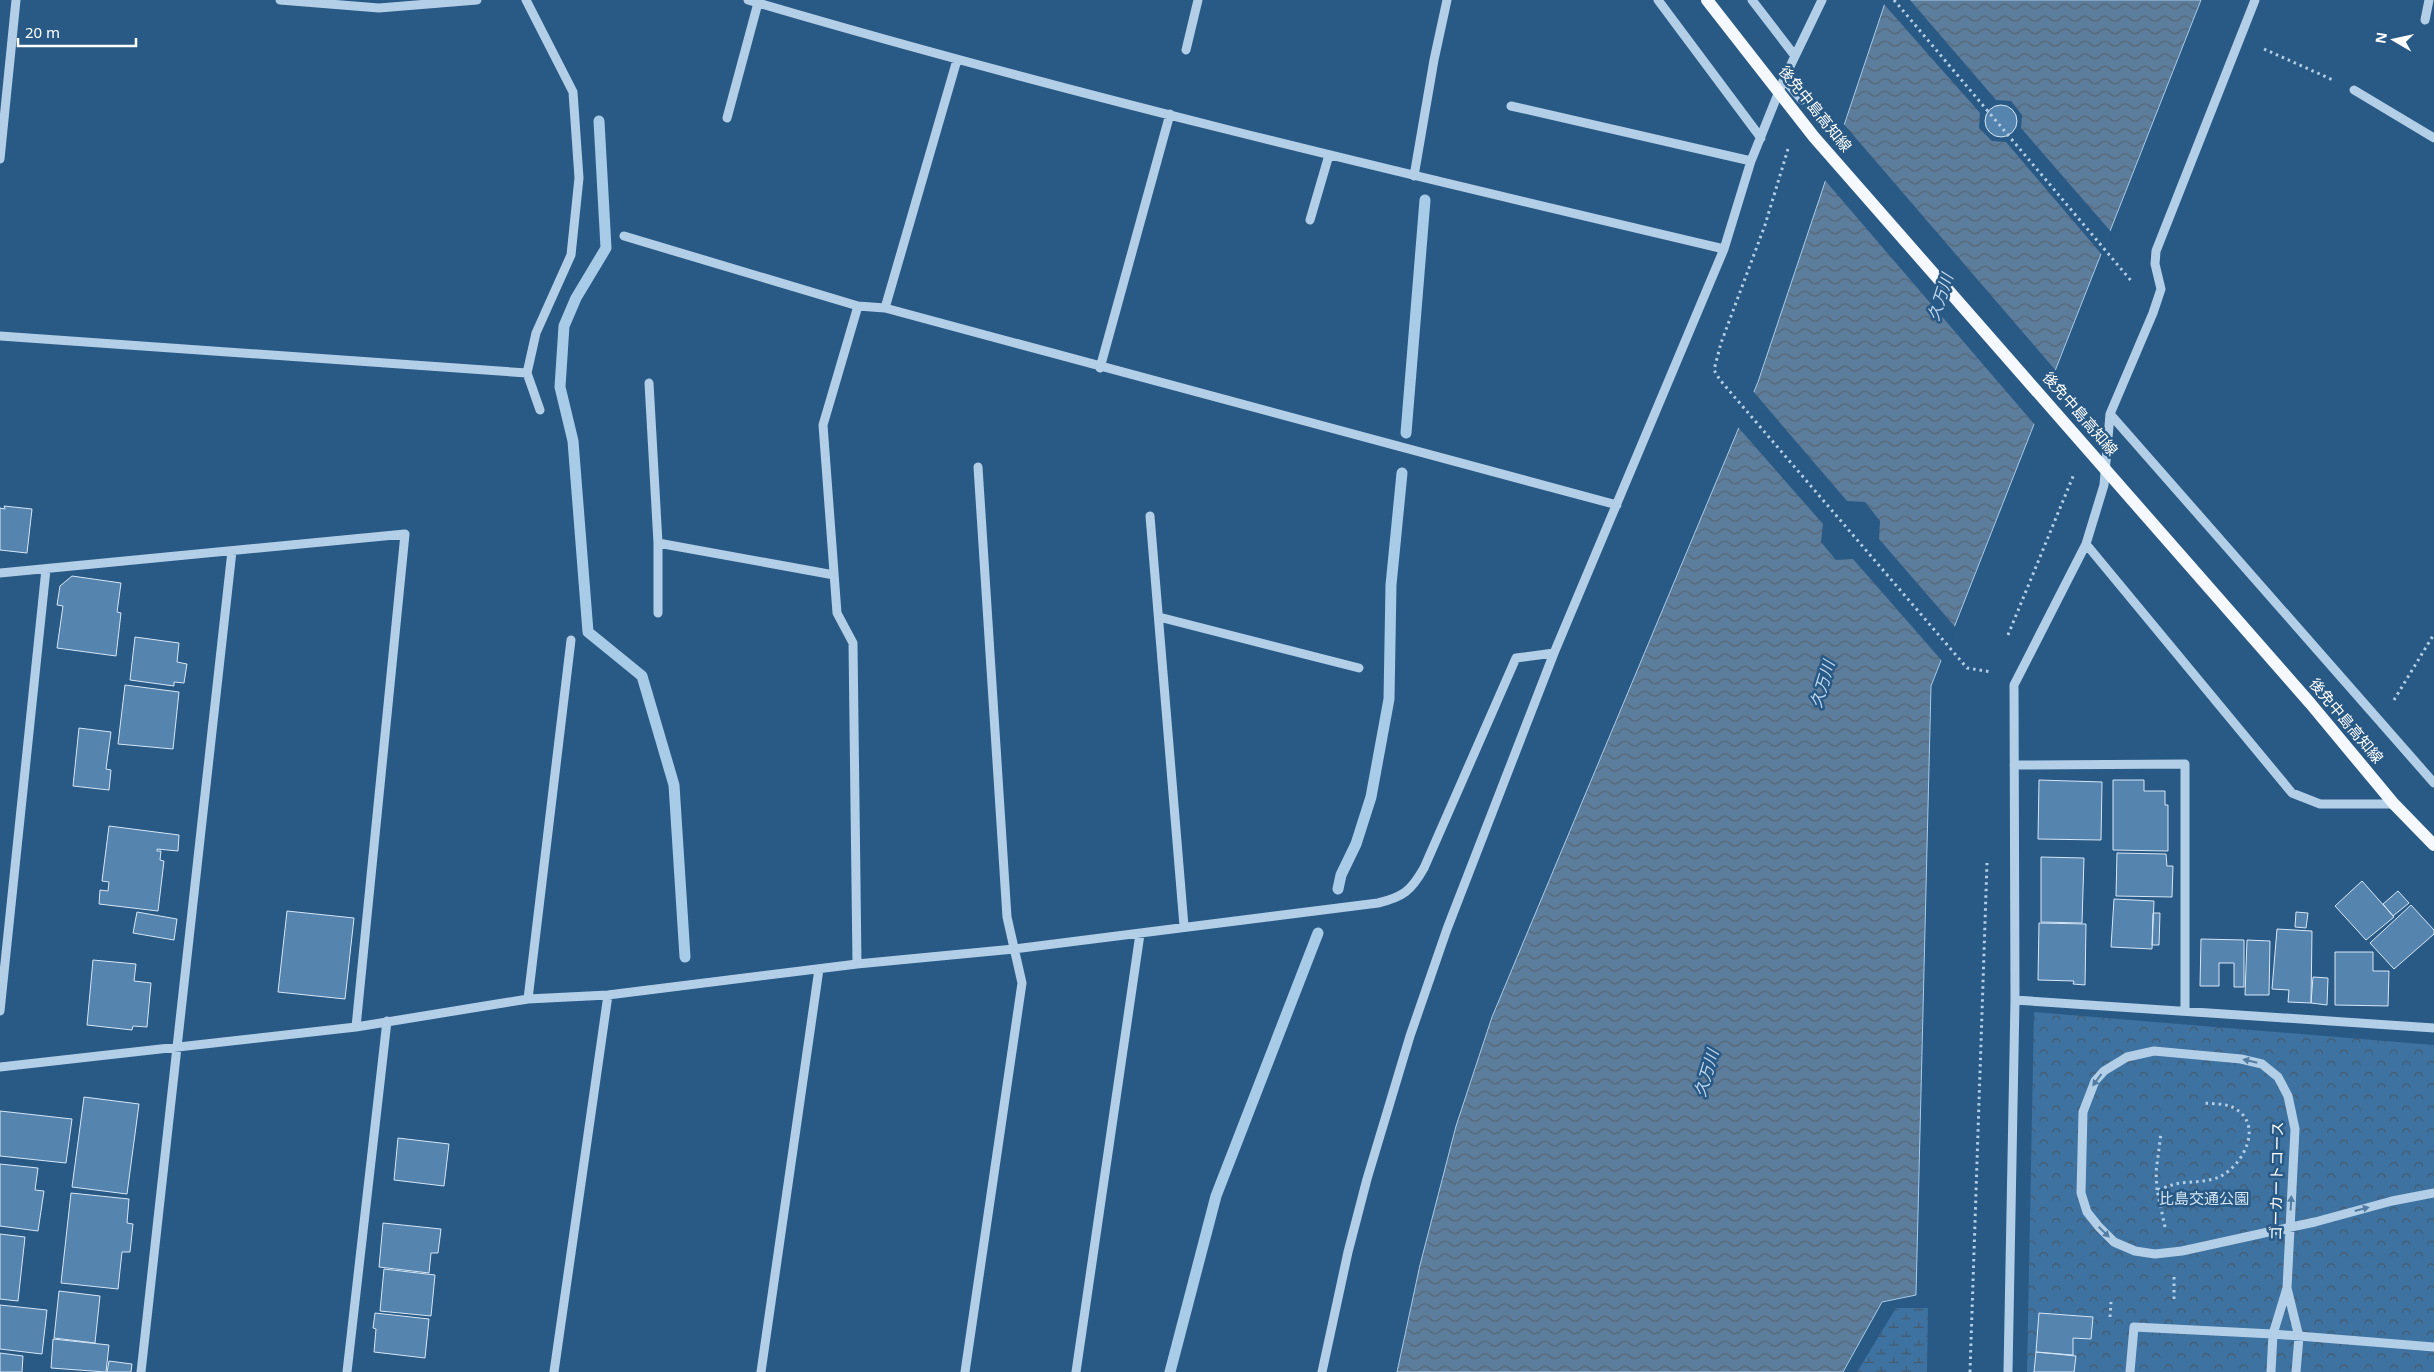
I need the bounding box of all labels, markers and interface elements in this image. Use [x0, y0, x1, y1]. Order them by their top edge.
scale bar [18, 15, 135, 47]
north arrow [2369, 15, 2419, 65]
text: 20 m [25, 22, 60, 42]
text: N [2370, 31, 2391, 45]
street label: 後免中島高知線 [1775, 61, 1857, 155]
water label: 久万川 [1922, 269, 1958, 323]
street label: 後免中島高知線 [2039, 367, 2123, 460]
water label: 久万川 [1804, 656, 1840, 710]
street label: 後免中島高知線 [2305, 674, 2388, 767]
water label: 久万川 [1688, 1045, 1724, 1099]
one-way arrow [2242, 1057, 2257, 1065]
one-way arrow [2092, 1073, 2102, 1087]
street label: ゴーカートコース [2265, 1121, 2287, 1241]
park label: 比島交通公園 [2159, 1188, 2249, 1208]
one-way arrow [2288, 1195, 2296, 1211]
one-way arrow [2355, 1205, 2370, 1213]
one-way arrow [2098, 1226, 2110, 1238]

